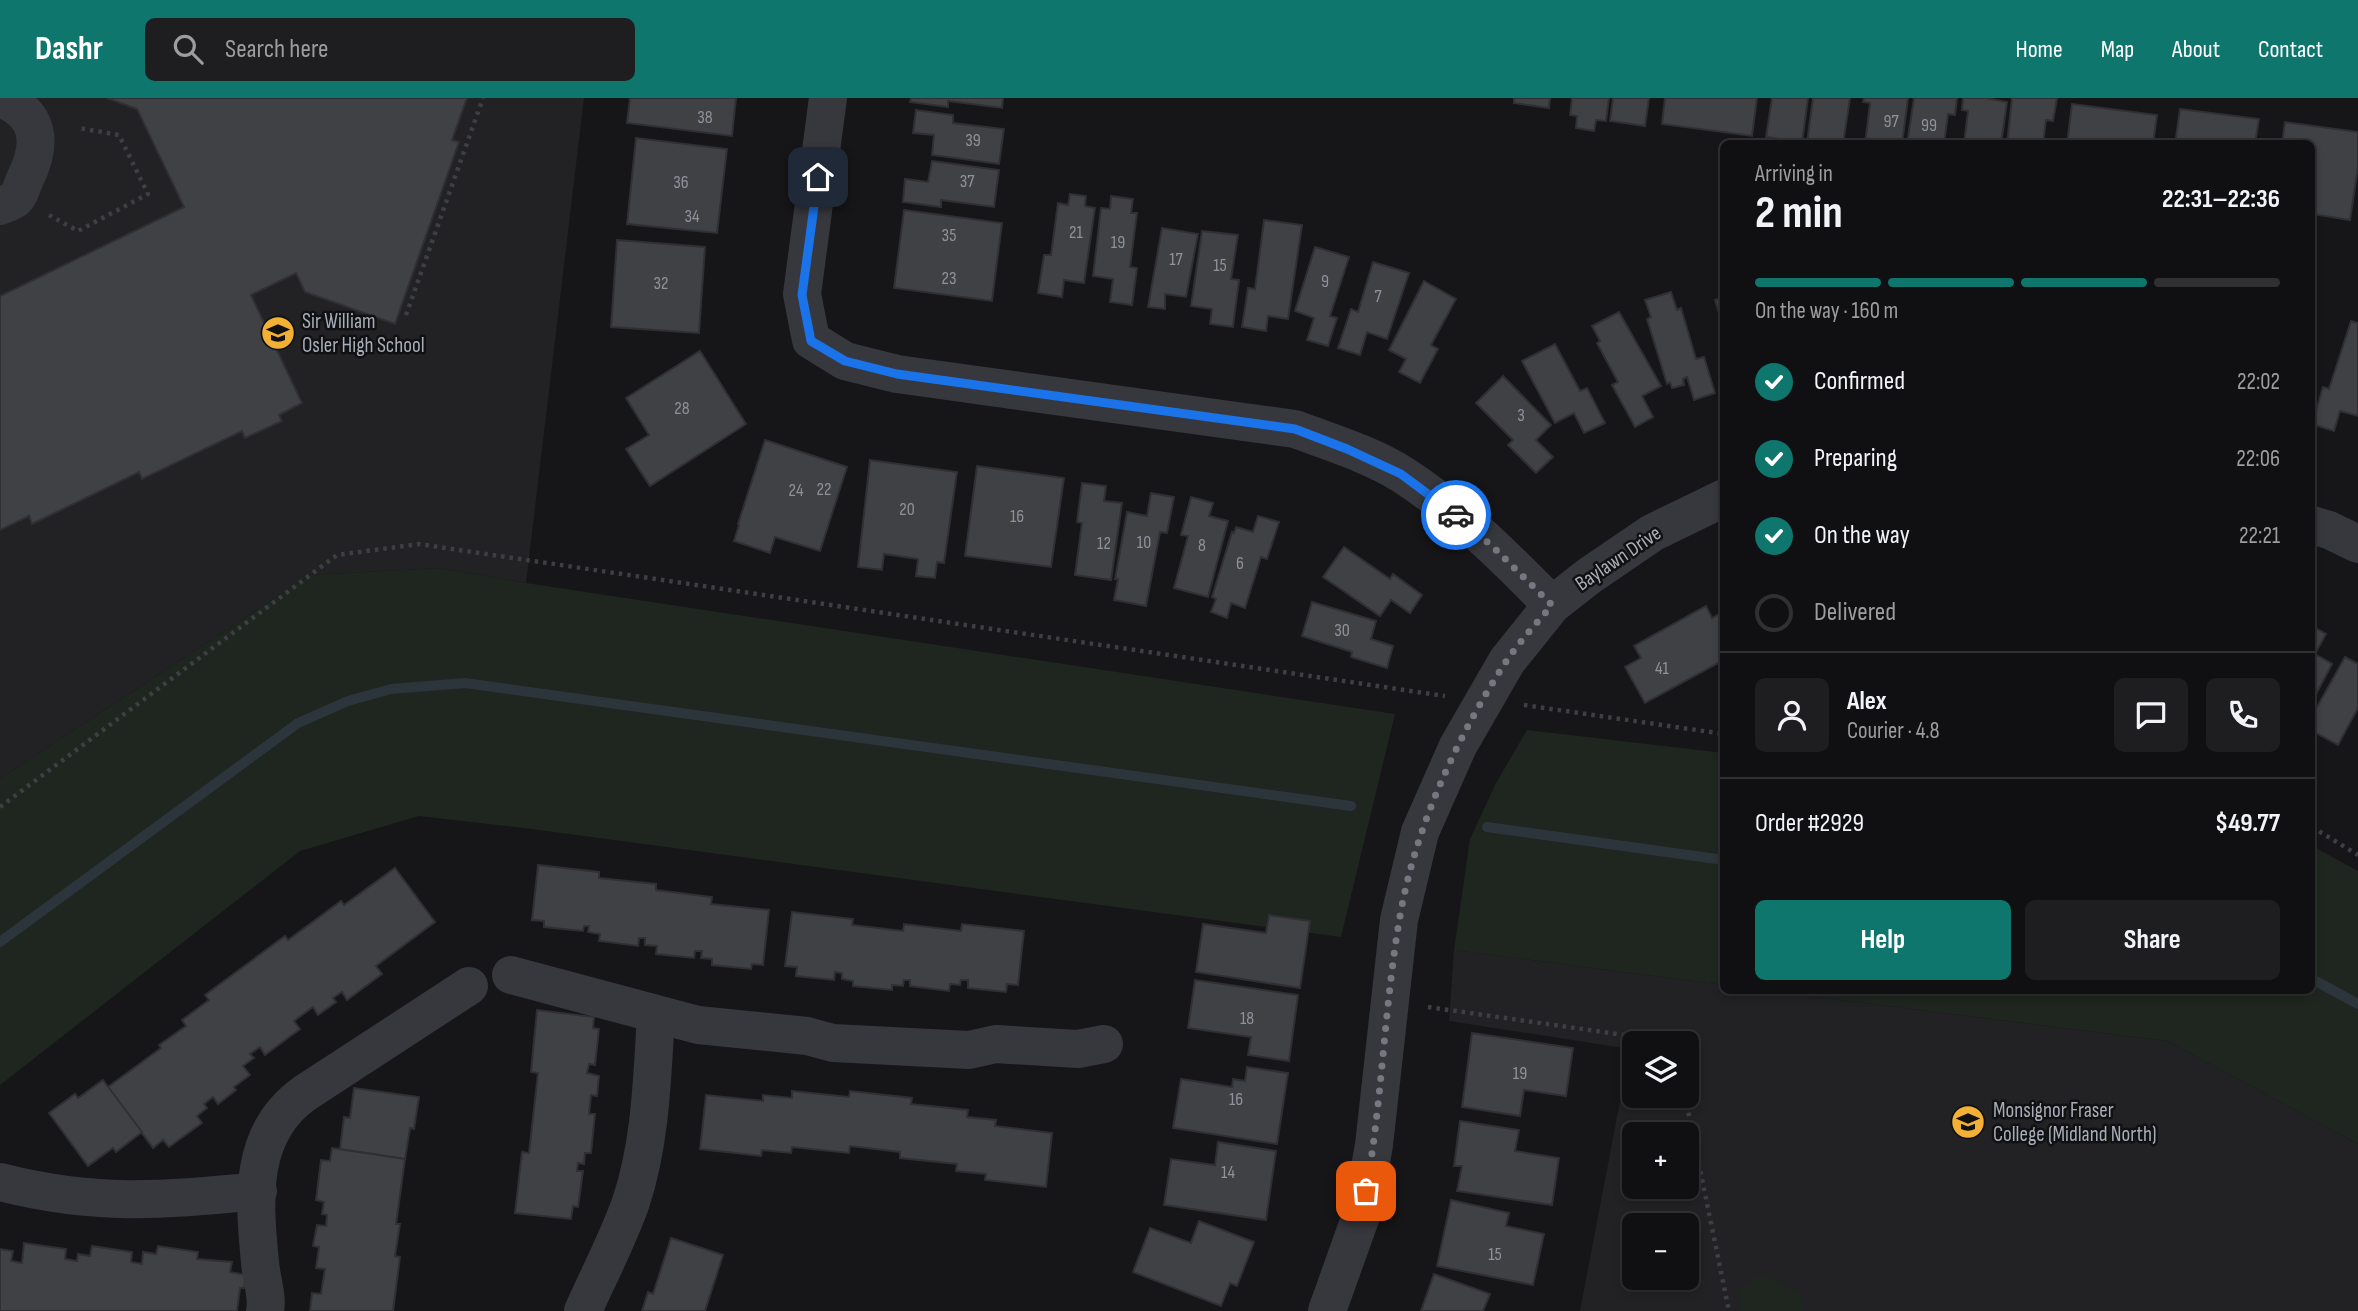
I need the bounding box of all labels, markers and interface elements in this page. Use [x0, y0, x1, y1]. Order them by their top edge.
search box [145, 18, 635, 81]
text: Dashr [35, 29, 103, 69]
icon: search [169, 30, 207, 68]
text: Search here [225, 34, 328, 65]
text: Home [2015, 35, 2063, 64]
text: Map [2101, 35, 2134, 64]
text: About [2172, 35, 2220, 64]
text: Contact [2258, 35, 2323, 64]
house number: 38 [697, 107, 713, 128]
house number: 97 [1883, 111, 1899, 132]
house number: 99 [1921, 115, 1937, 136]
house number: 39 [965, 130, 981, 151]
pin [788, 147, 848, 207]
icon: home [799, 158, 837, 196]
text: Arriving in [1755, 160, 1833, 188]
house number: 37 [960, 171, 975, 192]
house number: 36 [673, 172, 689, 193]
text: 22:31–22:36 [2162, 184, 2280, 215]
text: 2 min [1755, 186, 1843, 241]
house number: 34 [684, 206, 700, 227]
house number: 21 [1069, 222, 1084, 243]
house number: 35 [942, 225, 956, 246]
house number: 19 [1111, 232, 1125, 253]
house number: 17 [1169, 249, 1184, 270]
house number: 15 [1213, 255, 1227, 276]
house number: 23 [942, 268, 957, 289]
house number: 9 [1321, 271, 1329, 292]
house number: 32 [654, 273, 668, 294]
house number: 7 [1374, 286, 1382, 307]
text: On the way · 160 m [1755, 297, 1898, 325]
place label: Sir William Osler High School [302, 309, 425, 358]
school or university icon: Sir William Osler High School [259, 314, 297, 352]
icon: check [1755, 363, 1793, 401]
text: Confirmed [1814, 366, 1905, 397]
text: 22:02 [2237, 368, 2280, 396]
house number: 28 [674, 398, 690, 419]
house number: 3 [1517, 405, 1525, 426]
icon: check [1755, 440, 1793, 478]
text: Preparing [1814, 443, 1897, 474]
text: 22:06 [2236, 445, 2280, 473]
house number: 22 [817, 479, 831, 500]
house number: 24 [789, 480, 804, 501]
courier [1421, 480, 1491, 550]
icon: car [1437, 496, 1475, 534]
house number: 20 [899, 499, 915, 520]
house number: 16 [1010, 506, 1024, 527]
icon: check [1755, 517, 1793, 555]
text: On the way [1814, 520, 1910, 551]
street label: Baylawn Drive [1571, 521, 1666, 596]
text: 22:21 [2239, 522, 2280, 550]
house number: 10 [1137, 532, 1151, 553]
house number: 12 [1097, 533, 1111, 554]
house number: 8 [1198, 535, 1206, 556]
house number: 6 [1236, 553, 1244, 574]
text: Delivered [1814, 597, 1896, 628]
house number: 30 [1334, 620, 1350, 641]
house number: 41 [1655, 658, 1670, 679]
button: person [1755, 678, 1829, 752]
button: chat [2114, 678, 2188, 752]
button: phone [2206, 678, 2280, 752]
text: Alex [1847, 686, 1887, 717]
text: Courier · 4.8 [1847, 717, 1940, 745]
text: Order #2929 [1755, 808, 1864, 839]
text: $49.77 [2215, 808, 2280, 839]
button: Help [1755, 900, 2011, 980]
button: Share [2025, 900, 2280, 980]
house number: 18 [1240, 1008, 1254, 1029]
map controls [1622, 1031, 1699, 1290]
button: layers [1622, 1031, 1699, 1108]
house number: 19 [1513, 1063, 1527, 1084]
house number: 16 [1229, 1089, 1243, 1110]
place label: Monsignor Fraser College (Midland North) [1993, 1098, 2156, 1147]
school or university icon: Monsignor Fraser College (Midland North) [1949, 1103, 1987, 1141]
button: + [1622, 1122, 1699, 1199]
pin [1336, 1161, 1396, 1221]
house number: 14 [1221, 1162, 1235, 1183]
icon: bag [1347, 1172, 1385, 1210]
button: − [1622, 1213, 1699, 1290]
house number: 15 [1488, 1244, 1502, 1265]

